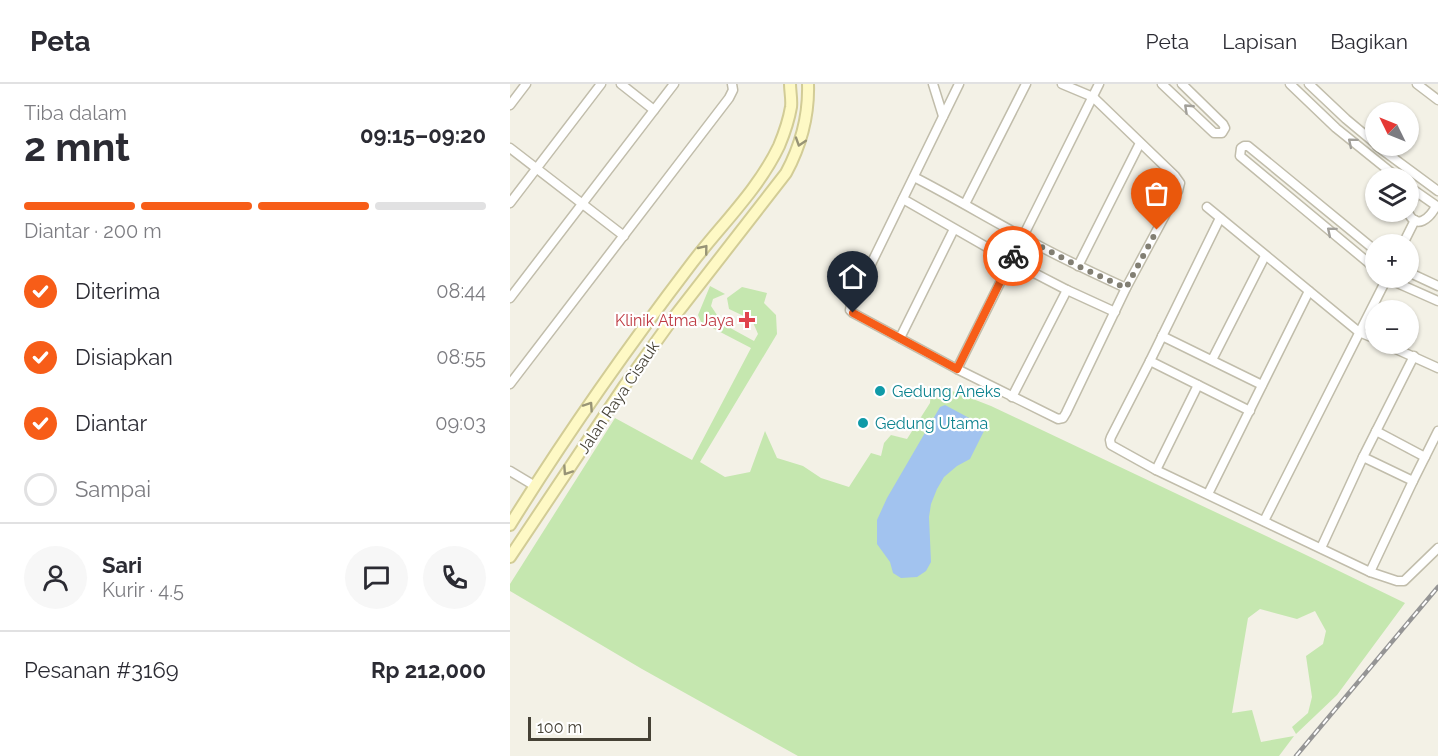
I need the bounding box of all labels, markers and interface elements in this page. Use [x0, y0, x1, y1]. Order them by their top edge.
text: Peta [30, 25, 91, 58]
text: Peta [1146, 29, 1189, 54]
text: Lapisan [1222, 29, 1297, 54]
text: Bagikan [1330, 29, 1408, 54]
text: Tiba dalam [24, 101, 127, 125]
north arrow [1365, 102, 1419, 156]
map controls [1365, 102, 1419, 354]
one-way arrow [1185, 105, 1196, 116]
text: 09:15–09:20 [360, 122, 486, 148]
text: 2 mnt [24, 124, 130, 170]
one-way arrow [795, 136, 807, 147]
one-way arrow [1348, 138, 1359, 149]
pin [1131, 168, 1182, 230]
button: layers [1365, 168, 1419, 222]
icon: bag [1140, 177, 1173, 210]
text: Diantar · 200 m [24, 219, 162, 243]
courier [983, 226, 1043, 286]
one-way arrow [1326, 228, 1337, 239]
button: + [1365, 234, 1419, 288]
icon: bike [997, 240, 1030, 273]
one-way arrow [696, 244, 707, 255]
pin [827, 251, 878, 313]
icon: home [836, 260, 869, 293]
icon: check [24, 275, 57, 308]
text: Diterima [75, 278, 160, 304]
text: 08:44 [436, 279, 486, 303]
button: − [1365, 300, 1419, 354]
place label: Klinik Atma Jaya [615, 311, 734, 330]
marker: Klinik Atma Jaya [738, 311, 756, 329]
street label: Jalan Raya Cisauk [574, 337, 663, 457]
icon: check [24, 341, 57, 374]
text: Disiapkan [75, 344, 173, 370]
text: 08:55 [436, 345, 486, 369]
place label: Gedung Aneks [892, 382, 1001, 401]
marker: Gedung Aneks [873, 384, 887, 398]
one-way arrow [582, 402, 593, 413]
icon: check [24, 407, 57, 440]
text: Diantar [75, 410, 147, 436]
text: 09:03 [435, 411, 486, 435]
place label: Gedung Utama [875, 414, 988, 433]
marker: Gedung Utama [856, 416, 870, 430]
one-way arrow [563, 465, 574, 476]
text: Sampai [75, 476, 151, 502]
button: person [24, 546, 87, 609]
button: chat [345, 546, 408, 609]
button: phone [423, 546, 486, 609]
text: Sari [102, 552, 142, 578]
text: Kurir · 4.5 [102, 578, 184, 602]
text: Pesanan #3169 [24, 657, 179, 683]
text: Rp 212,000 [371, 657, 486, 683]
scale bar [528, 714, 651, 742]
text: 100 m [537, 718, 582, 737]

